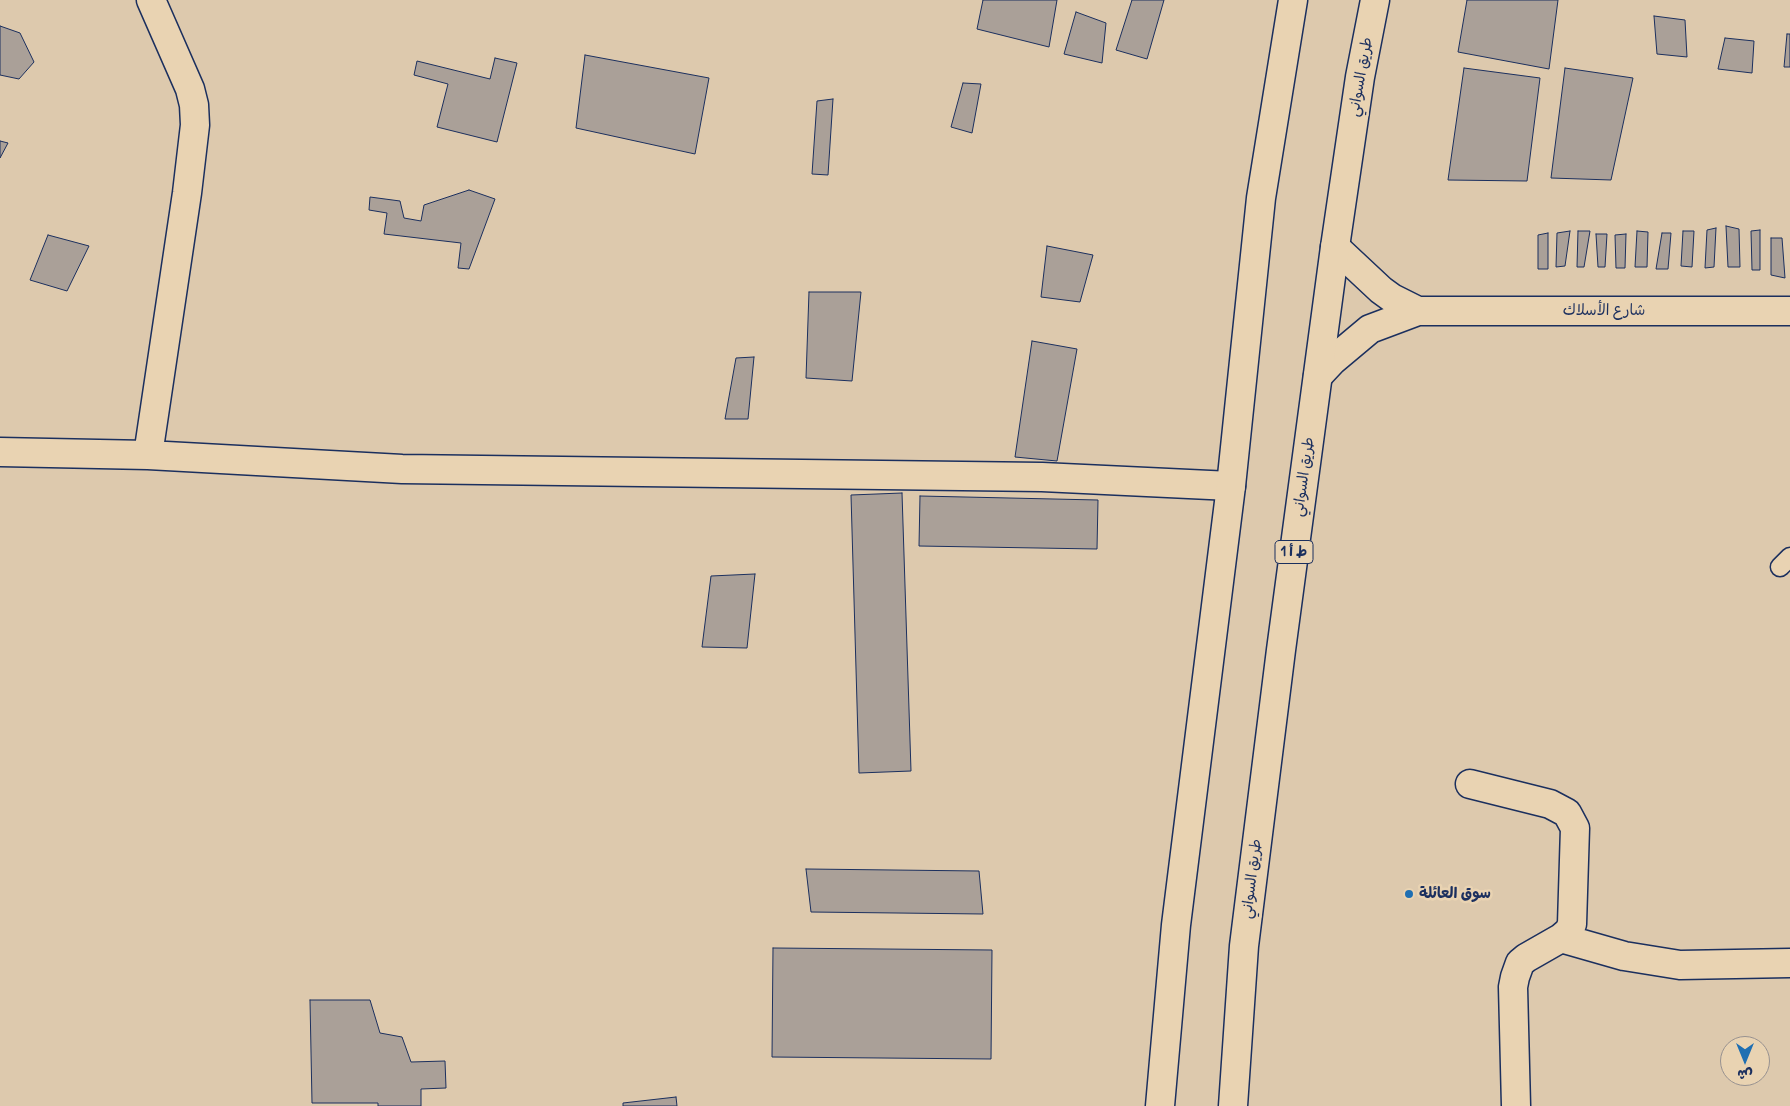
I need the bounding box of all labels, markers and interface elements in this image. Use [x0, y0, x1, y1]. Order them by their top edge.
street label: طريق السواني [1345, 36, 1377, 118]
street label: شارع الأسلاك [1563, 302, 1645, 320]
street label: طريق السواني [1290, 436, 1318, 518]
road number: ط أ 1 [1275, 540, 1313, 564]
street label: طريق السواني [1238, 838, 1266, 920]
place label: سوق العائلة [1419, 885, 1491, 903]
marker: سوق العائلة [1403, 888, 1415, 900]
north arrow [1720, 1036, 1770, 1086]
text: ش [1737, 1066, 1753, 1085]

